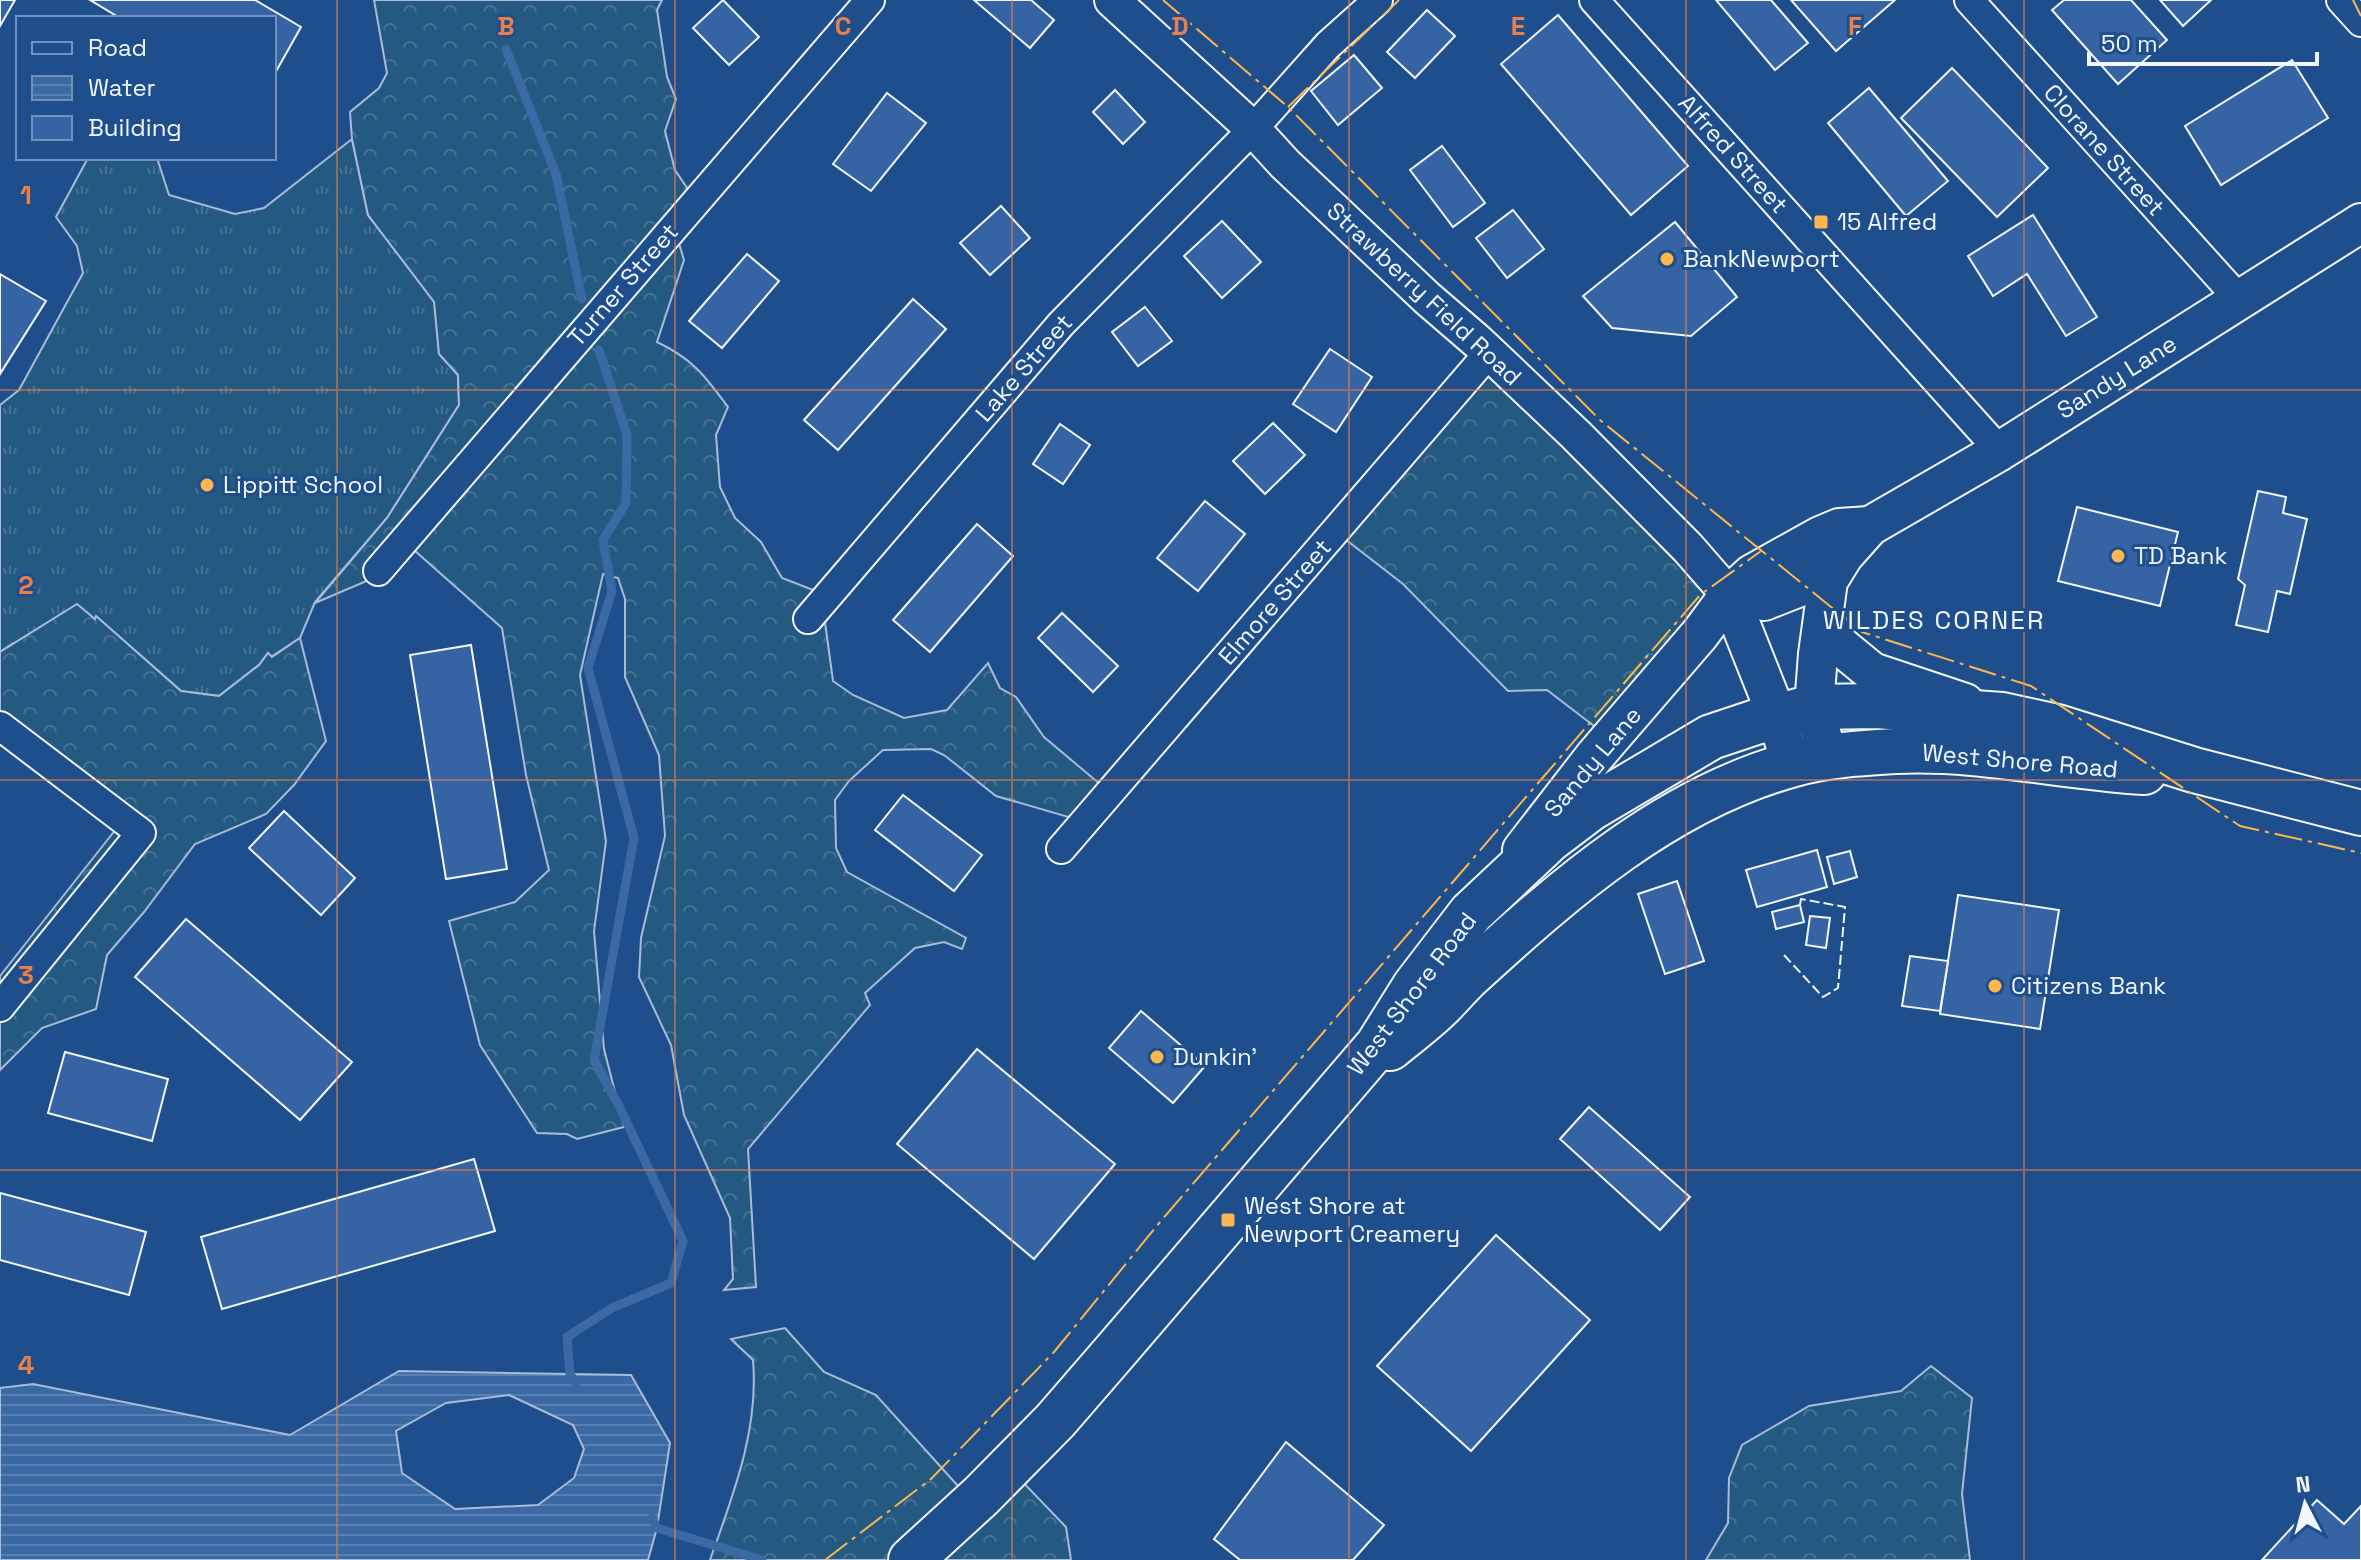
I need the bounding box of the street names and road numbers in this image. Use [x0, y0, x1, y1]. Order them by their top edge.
street label: Clorane Street [2037, 77, 2172, 222]
street label: Alfred Street [1672, 88, 1795, 220]
street label: Strawberry Field Road [1320, 195, 1528, 392]
street label: Turner Street [561, 217, 685, 353]
street label: Lake Street [968, 307, 1079, 428]
street label: Sandy Lane [2051, 328, 2182, 426]
street label: Elmore Street [1211, 532, 1338, 671]
street label: Sandy Lane [1537, 700, 1648, 823]
street label: West Shore Road [1921, 736, 2119, 785]
street label: West Shore Road [1340, 906, 1483, 1082]

